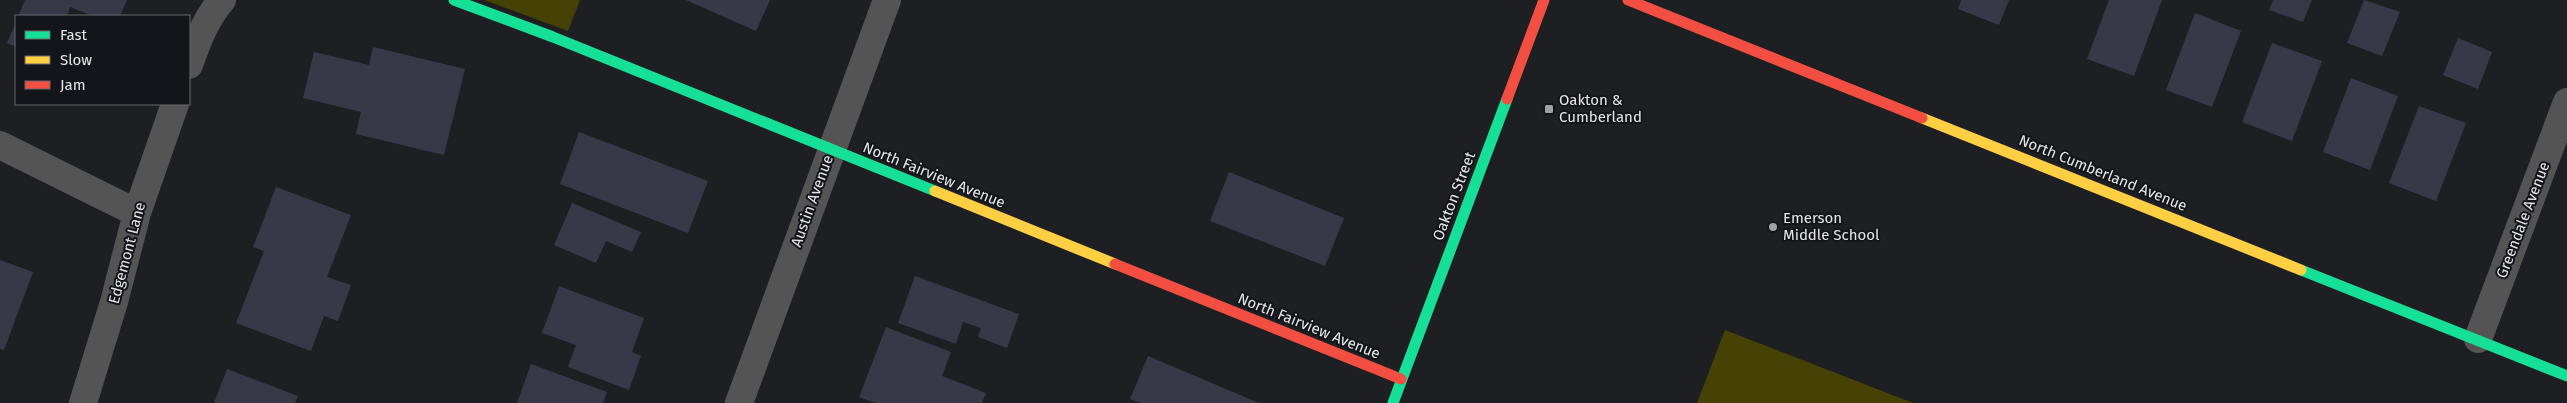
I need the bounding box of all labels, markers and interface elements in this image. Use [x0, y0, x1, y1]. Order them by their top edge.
legend [15, 15, 190, 105]
text: Fast [60, 26, 87, 44]
text: Slow [60, 51, 92, 69]
text: Jam [60, 76, 86, 94]
place label: Oakton & Cumberland [1559, 91, 1642, 126]
marker: Oakton & Cumberland [1543, 103, 1555, 115]
street label: North Cumberland Avenue [2016, 131, 2190, 215]
street label: North Fairview Avenue [860, 138, 1008, 212]
street label: Oakton Street [1429, 149, 1479, 243]
street label: Austin Avenue [787, 153, 837, 249]
street label: Greendale Avenue [2493, 159, 2553, 281]
street label: Edgemont Lane [105, 200, 149, 306]
place label: Emerson Middle School [1783, 209, 1880, 244]
marker: Emerson Middle School [1767, 221, 1779, 233]
street label: North Fairview Avenue [1235, 289, 1383, 363]

